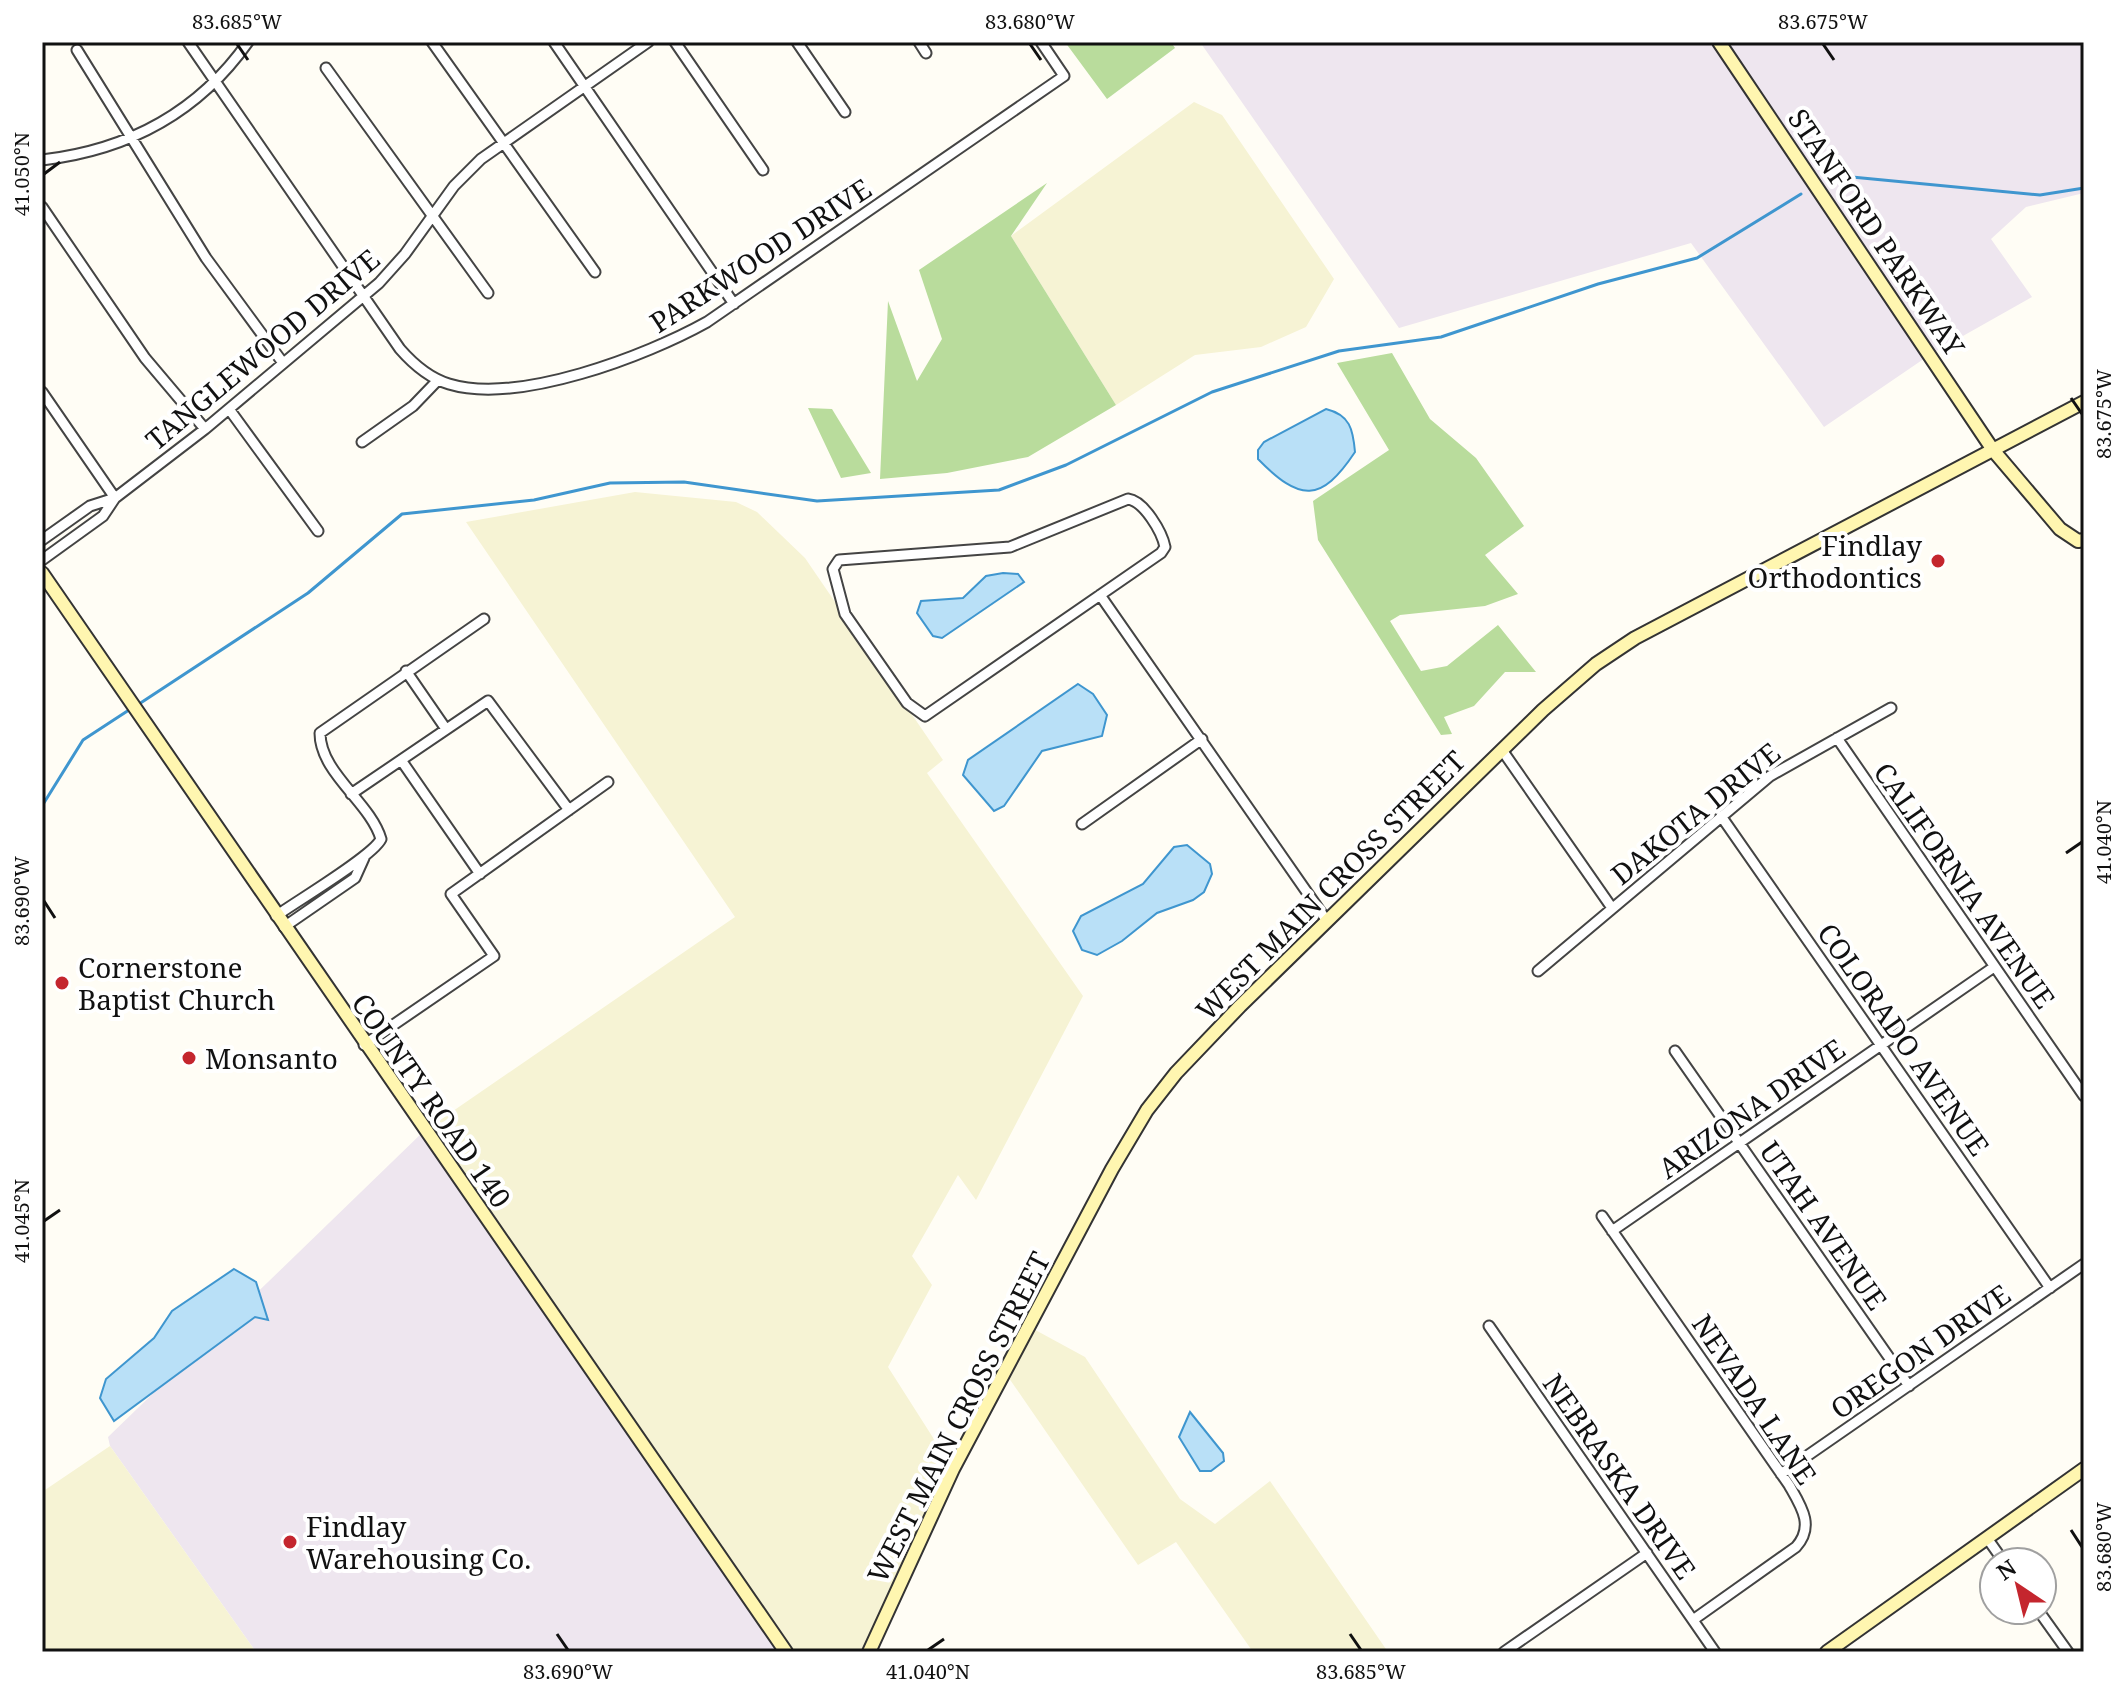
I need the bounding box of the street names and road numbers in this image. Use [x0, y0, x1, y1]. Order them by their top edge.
street label: STANFORD PARKWAY [1780, 101, 1974, 363]
street label: PARKWOOD DRIVE [642, 169, 878, 341]
street label: TANGLEWOOD DRIVE [137, 240, 387, 458]
street label: DAKOTA DRIVE [1603, 733, 1787, 893]
street label: WEST MAIN CROSS STREET [1187, 742, 1473, 1028]
street label: CALIFORNIA AVENUE [1866, 755, 2064, 1015]
street label: COLORADO AVENUE [1809, 915, 1999, 1163]
street label: COUNTY ROAD 140 [344, 985, 520, 1215]
street label: ARIZONA DRIVE [1650, 1029, 1852, 1187]
street label: UTAH AVENUE [1752, 1133, 1896, 1317]
street label: WEST MAIN CROSS STREET [858, 1245, 1058, 1589]
street label: OREGON DRIVE [1823, 1275, 2017, 1427]
street label: NEVADA LANE [1684, 1307, 1826, 1491]
street label: NEBRASKA DRIVE [1535, 1366, 1705, 1586]

